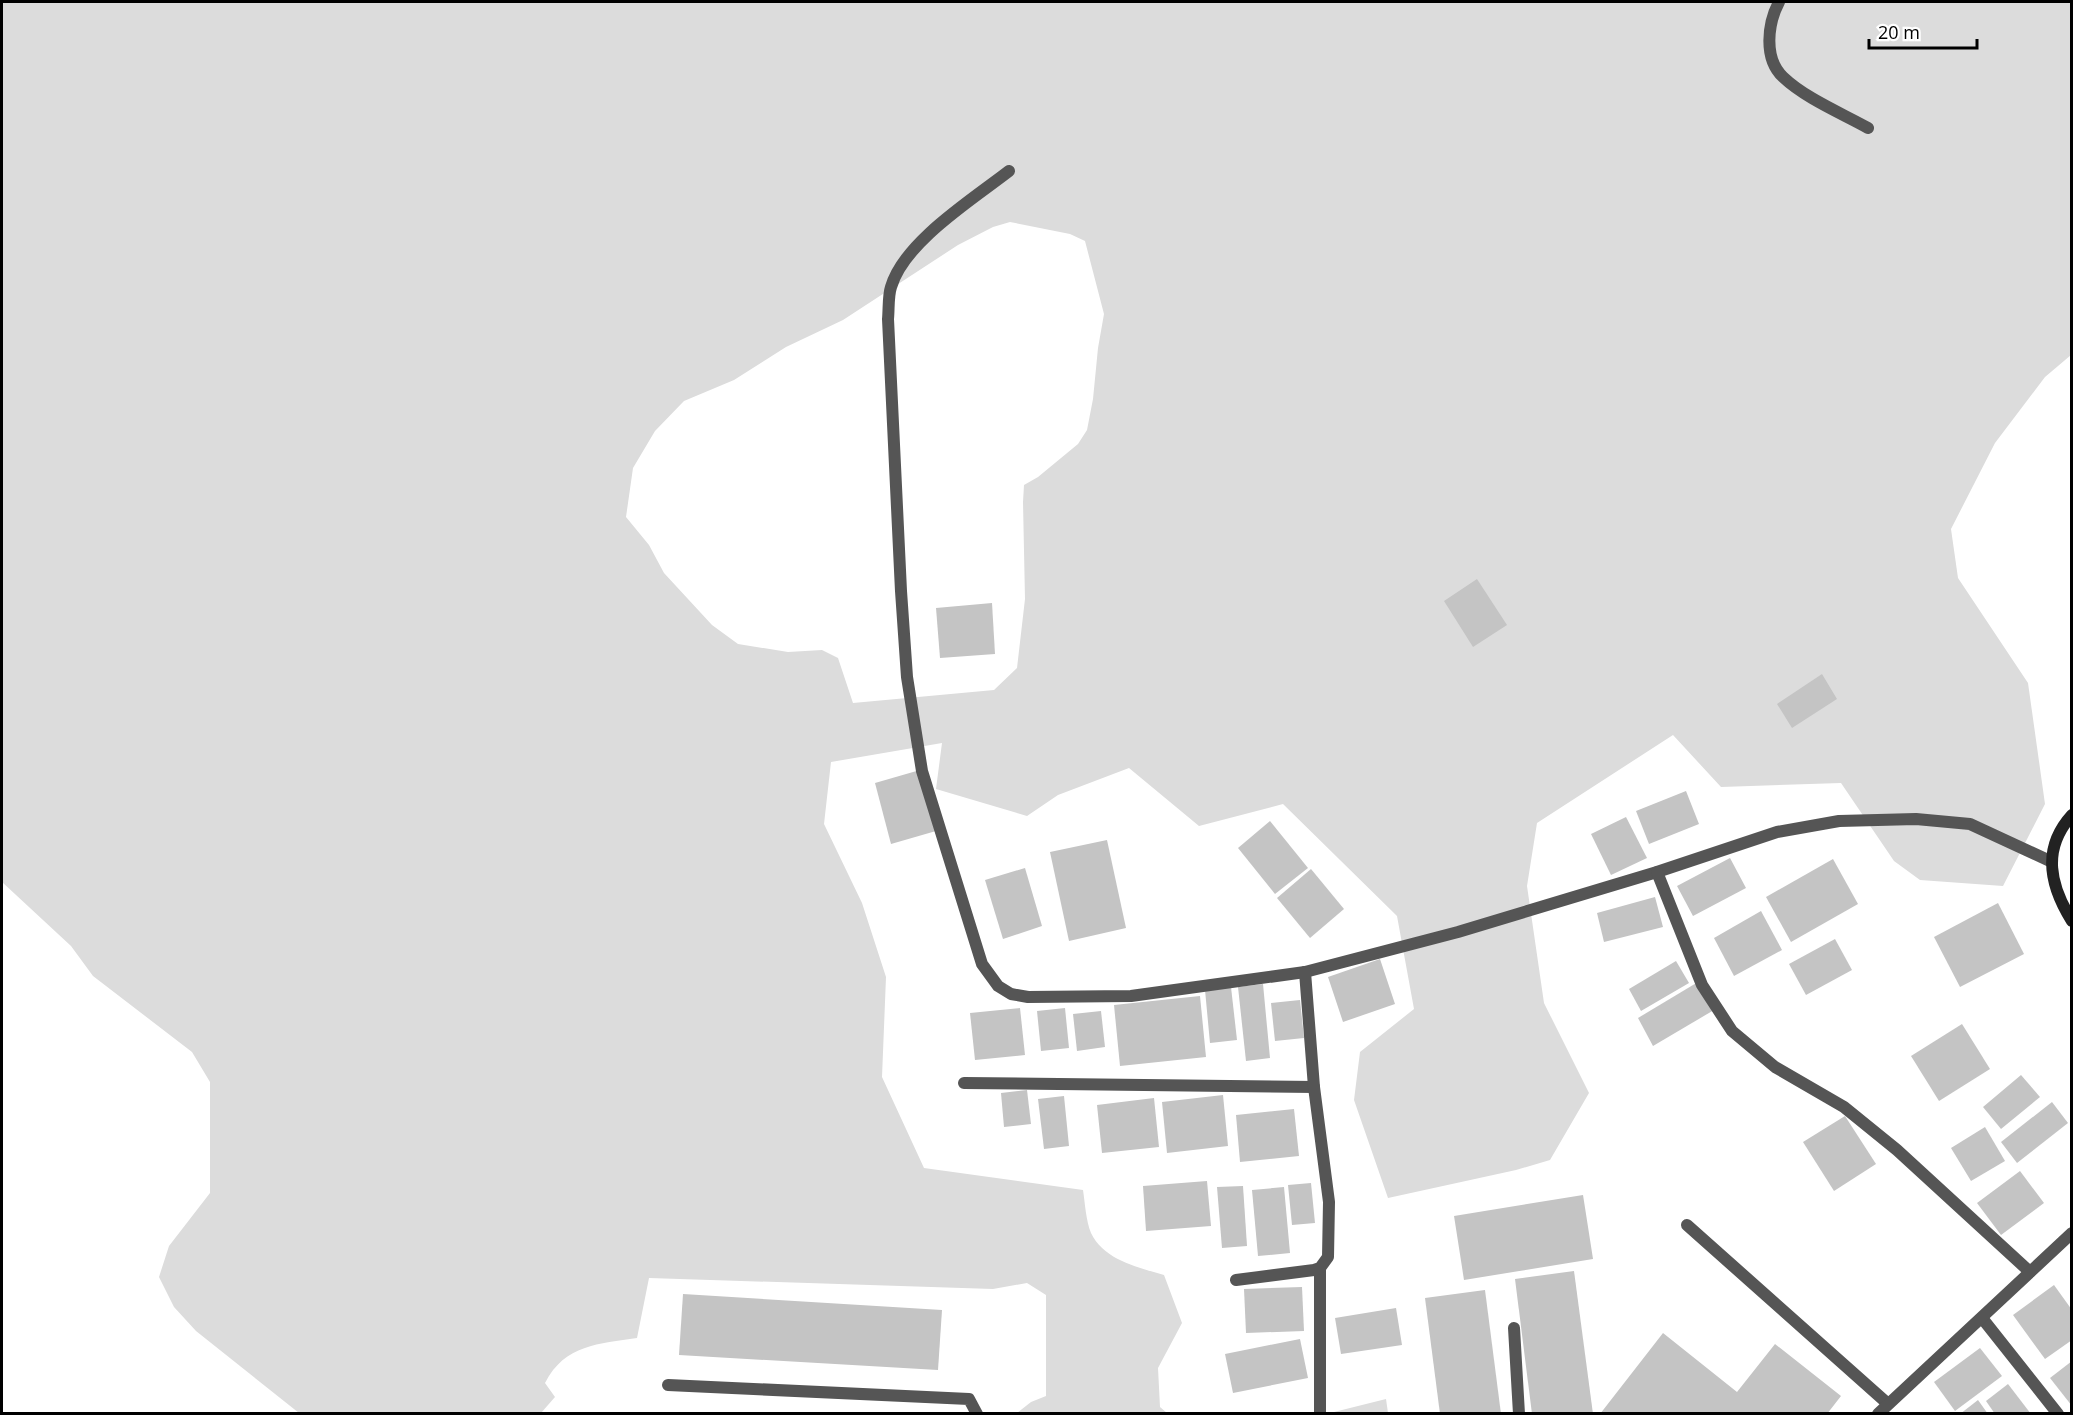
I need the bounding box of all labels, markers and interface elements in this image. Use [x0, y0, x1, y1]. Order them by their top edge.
scale bar [1869, 12, 1977, 50]
text: 20 m [1878, 20, 1920, 44]

